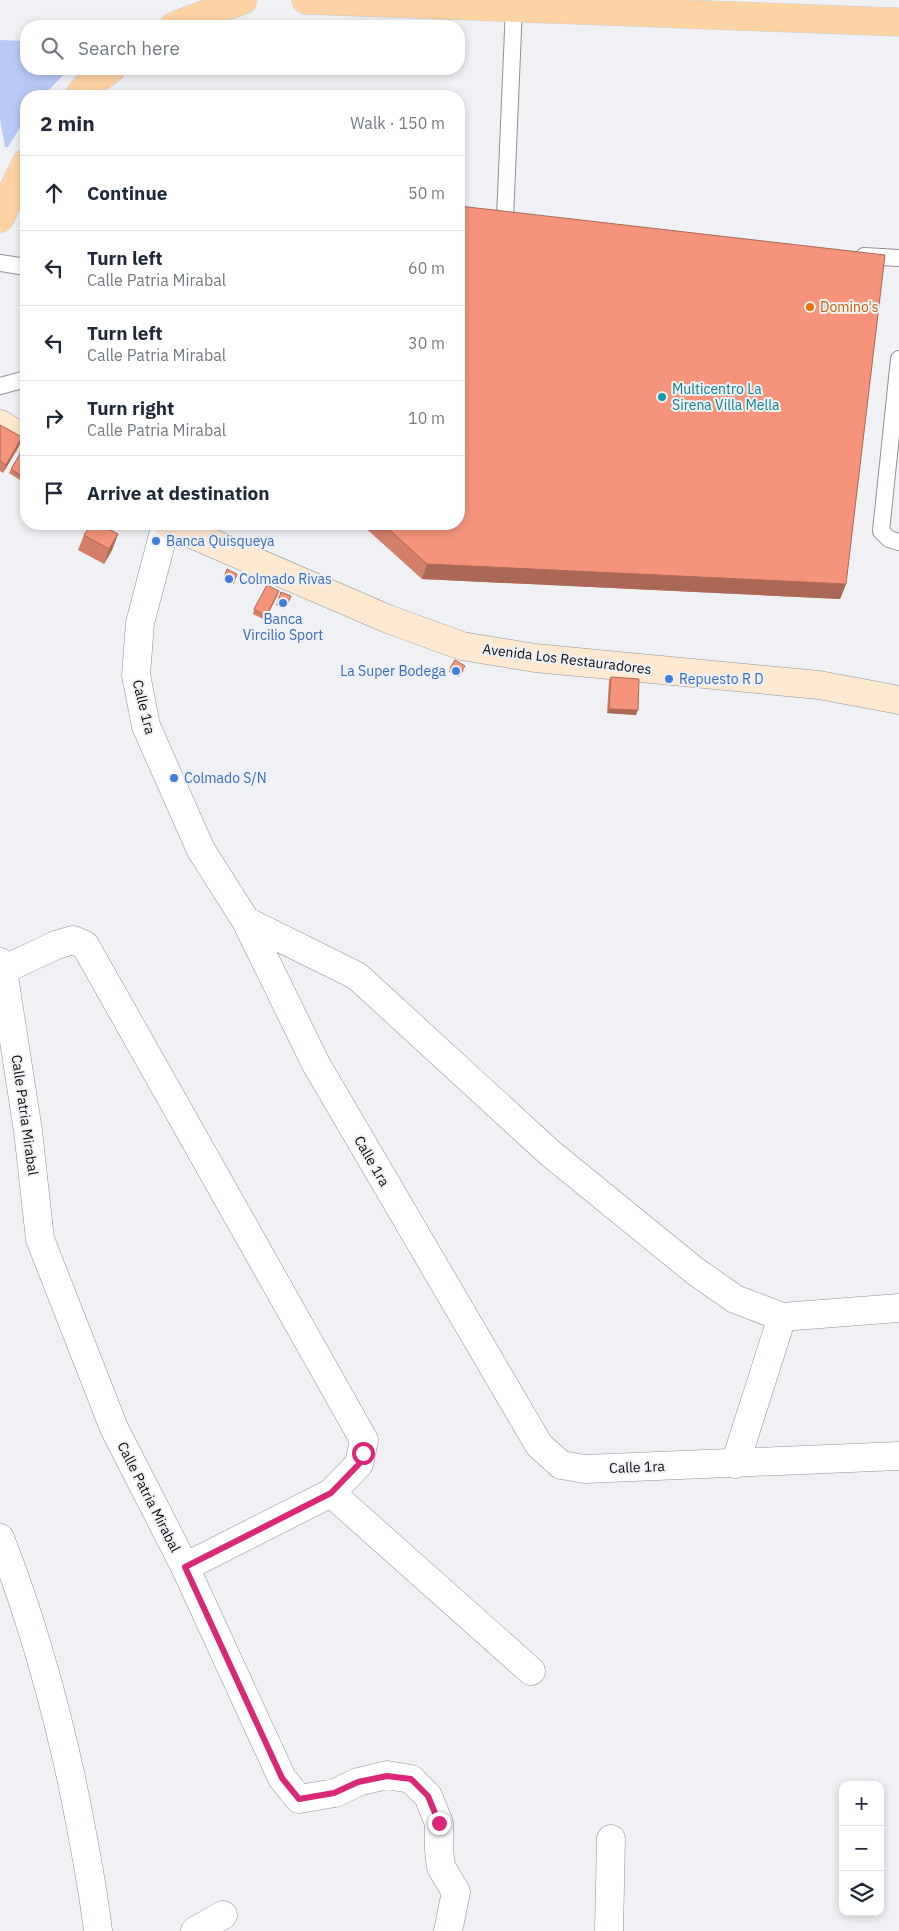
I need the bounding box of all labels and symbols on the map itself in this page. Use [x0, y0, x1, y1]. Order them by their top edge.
place label: Domino's [820, 298, 879, 316]
marker: Domino's [804, 301, 816, 313]
place label: Multicentro La Sirena Villa Mella [672, 380, 780, 414]
marker: Multicentro La Sirena Villa Mella [656, 391, 668, 403]
place label: Banca Quisqueya [166, 532, 275, 550]
marker: Banca Quisqueya [150, 535, 162, 547]
place label: Colmado Rivas [239, 570, 332, 588]
marker: Colmado Rivas [223, 573, 235, 585]
marker: Banca Vircilio Sport [277, 597, 289, 609]
place label: Banca Vircilio Sport [243, 610, 323, 644]
street label: Avenida Los Restauradores [482, 640, 653, 678]
place label: La Super Bodega [340, 662, 447, 680]
marker: La Super Bodega [450, 665, 462, 677]
place label: Repuesto R D [679, 670, 764, 688]
marker: Repuesto R D [663, 673, 675, 685]
street label: Calle 1ra [129, 678, 160, 737]
place label: Colmado S/N [184, 769, 267, 787]
marker: Colmado S/N [168, 772, 180, 784]
street label: Calle Patria Mirabal [8, 1053, 42, 1177]
street label: Calle 1ra [350, 1132, 394, 1190]
street label: Calle Patria Mirabal [113, 1439, 185, 1555]
route start [352, 1442, 375, 1465]
street label: Calle 1ra [609, 1457, 666, 1477]
route end [428, 1812, 451, 1835]

